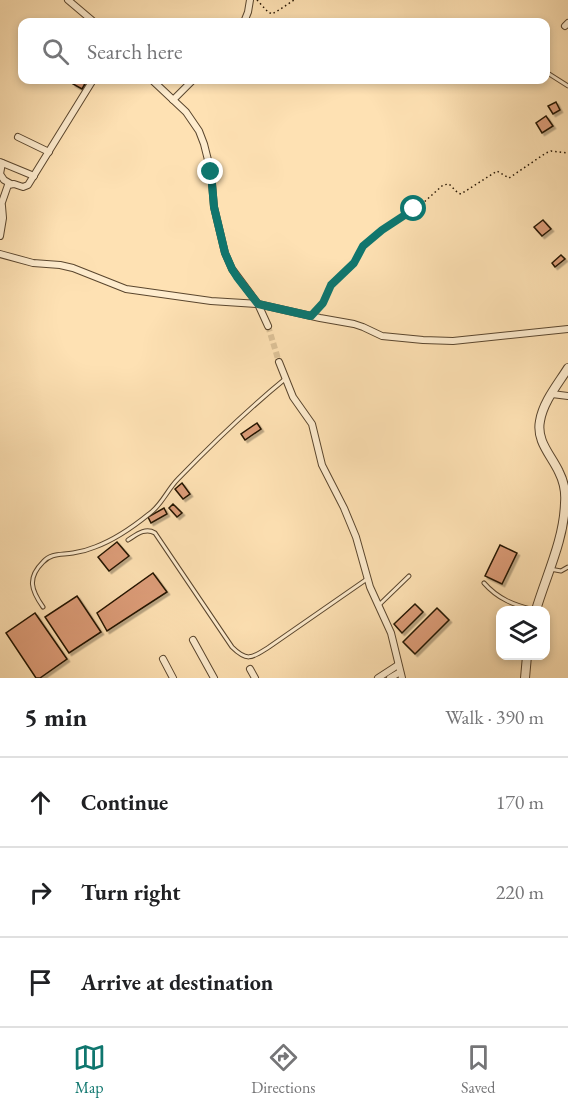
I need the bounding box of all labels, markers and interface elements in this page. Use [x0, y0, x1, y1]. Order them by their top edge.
search box [18, 18, 550, 84]
icon: search [39, 35, 72, 68]
text: Search here [87, 37, 182, 66]
route end [197, 158, 223, 184]
route start [400, 195, 426, 221]
map controls [496, 606, 550, 660]
button: layers [496, 606, 550, 660]
text: 5 min [24, 700, 87, 734]
text: Walk · 390 m [445, 704, 544, 730]
icon: ahead [24, 786, 57, 819]
text: Continue [81, 788, 168, 817]
text: 170 m [496, 789, 544, 815]
icon: right [24, 876, 57, 909]
text: Turn right [81, 878, 180, 907]
text: 220 m [496, 879, 544, 905]
icon: arrive [24, 966, 57, 999]
text: Arrive at destination [81, 968, 273, 997]
tab: Map [73, 1041, 106, 1098]
tab: Directions [251, 1041, 316, 1098]
tab: Saved [461, 1041, 495, 1098]

